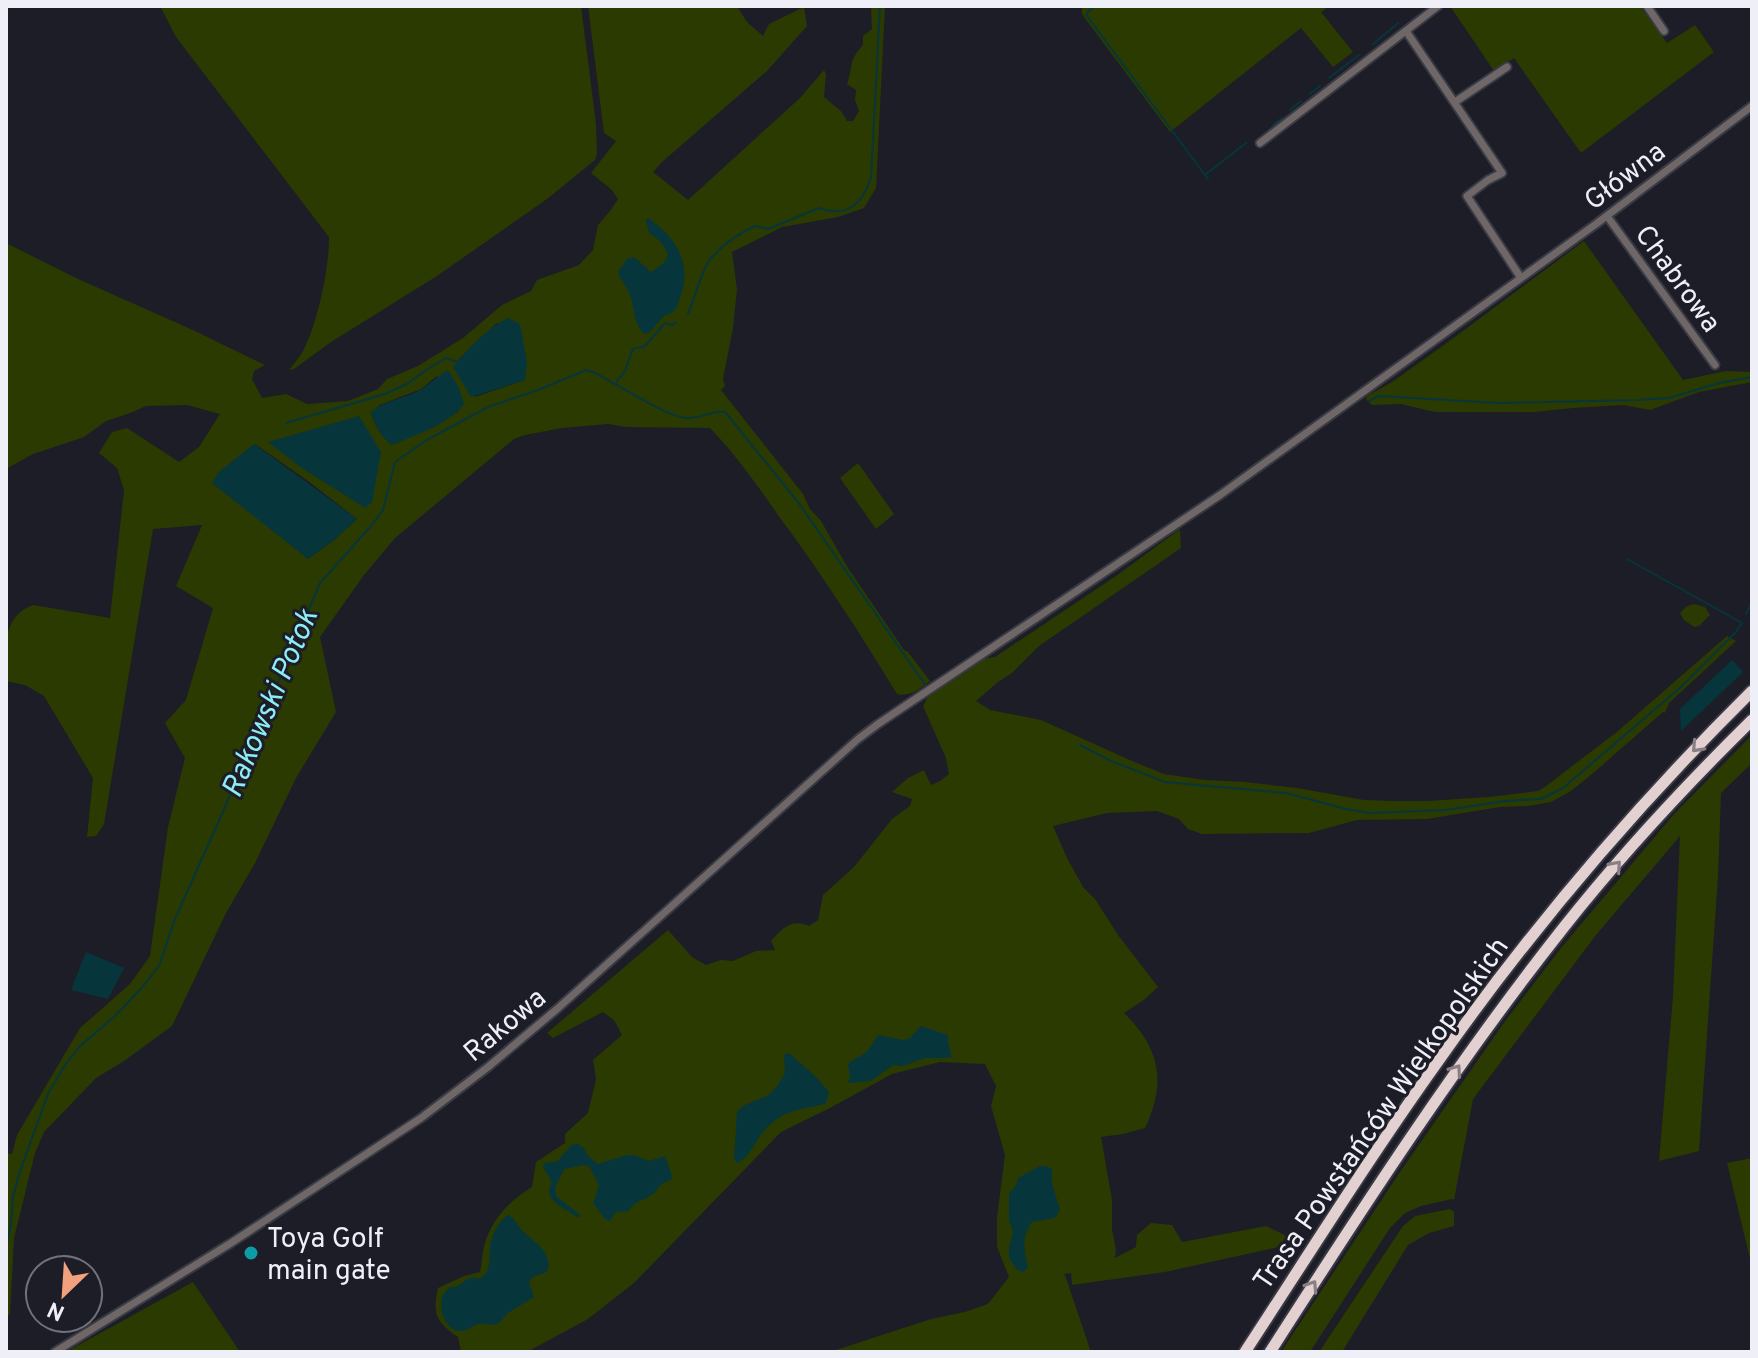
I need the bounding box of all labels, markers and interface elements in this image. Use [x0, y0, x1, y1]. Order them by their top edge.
street label: Główna [1578, 135, 1674, 220]
street label: Chabrowa [1625, 219, 1728, 341]
water label: Rakowski Potok [215, 603, 328, 804]
one-way arrow [1692, 737, 1706, 752]
one-way arrow [1607, 860, 1621, 875]
street label: Trasa Powstańców Wielkopolskich [1247, 931, 1518, 1298]
street label: Rakowa [457, 981, 555, 1071]
one-way arrow [1446, 1065, 1461, 1079]
place label: Toya Golf main gate [267, 1222, 391, 1290]
marker: Toya Golf main gate [242, 1244, 260, 1262]
north arrow [24, 1254, 104, 1334]
one-way arrow [1302, 1281, 1317, 1295]
text: N [44, 1294, 69, 1325]

